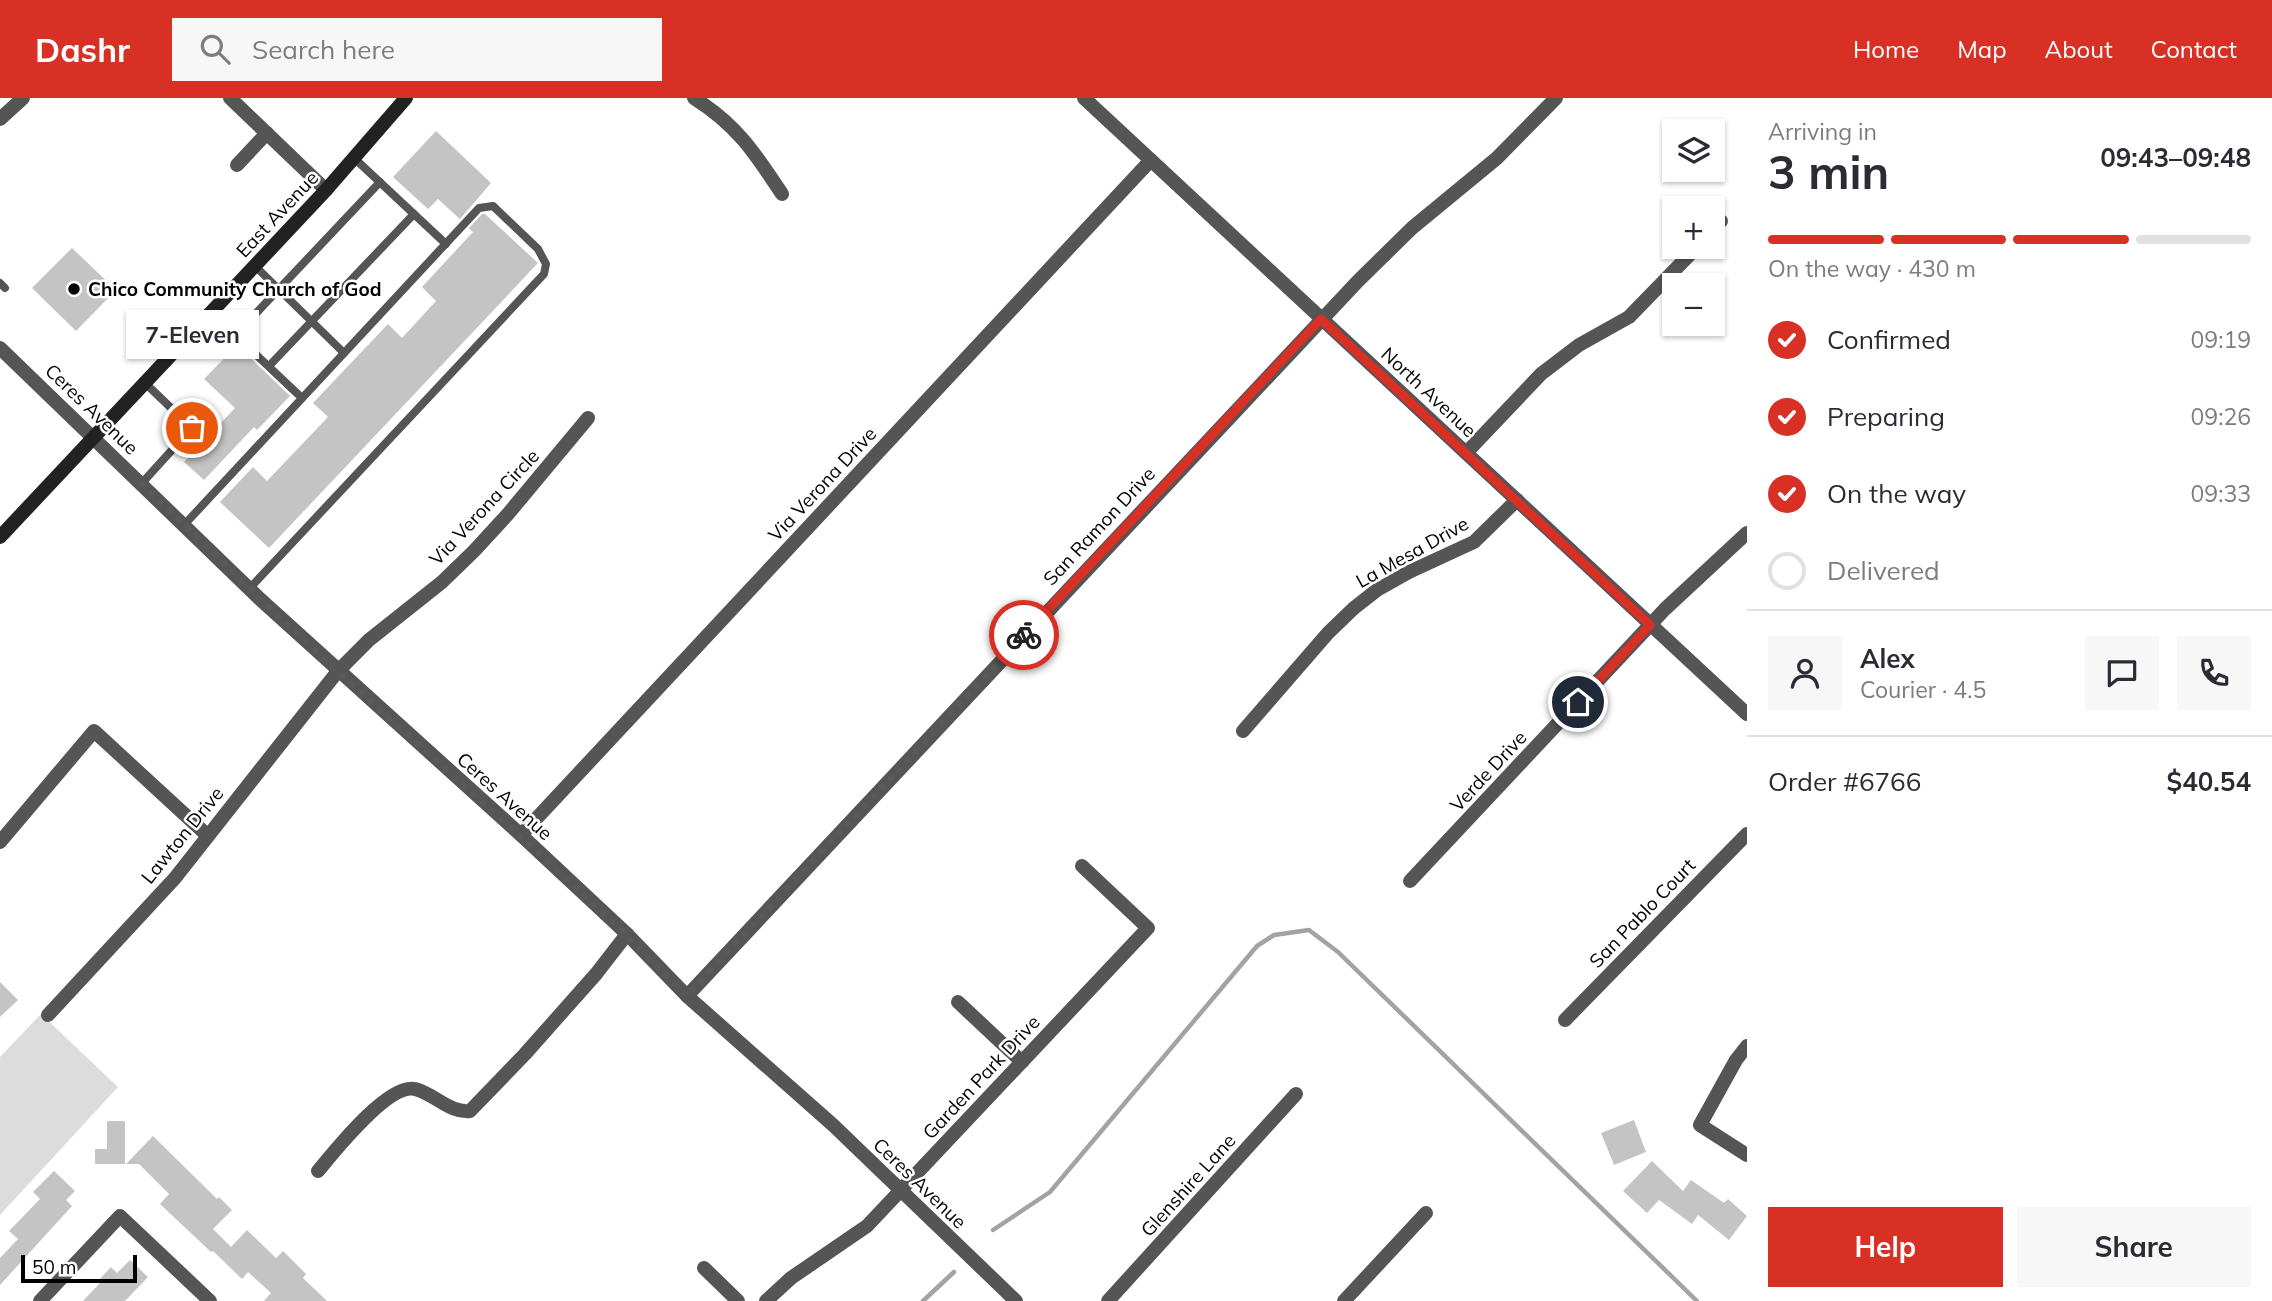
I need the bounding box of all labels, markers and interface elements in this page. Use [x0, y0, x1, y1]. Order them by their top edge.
search box [172, 18, 662, 81]
text: Dashr [35, 29, 130, 70]
icon: search [196, 30, 234, 68]
text: Search here [252, 33, 395, 66]
text: Home [1853, 34, 1919, 64]
text: Map [1957, 34, 2007, 64]
text: About [2045, 34, 2113, 64]
text: Contact [2151, 34, 2237, 64]
text: Arriving in [1768, 117, 1877, 146]
map controls [1662, 119, 1725, 336]
button: layers [1662, 119, 1725, 182]
text: 09:43–09:48 [2100, 141, 2251, 174]
text: 3 min [1768, 143, 1889, 201]
street label: East Avenue [231, 166, 323, 262]
button: + [1662, 196, 1725, 259]
text: On the way · 430 m [1768, 254, 1976, 283]
button: − [1662, 273, 1725, 336]
place label: Chico Community Church of God [88, 277, 381, 301]
marker: Chico Community Church of God [66, 281, 82, 297]
callout: 7-Eleven [125, 309, 258, 358]
text: 7-Eleven [145, 320, 240, 349]
icon: check [1768, 321, 1806, 359]
text: Confirmed [1827, 323, 1951, 356]
text: 09:19 [2191, 325, 2251, 354]
street label: North Avenue [1376, 342, 1482, 442]
street label: Ceres Avenue [40, 359, 144, 459]
pin [162, 398, 222, 458]
icon: check [1768, 398, 1806, 436]
text: Preparing [1827, 400, 1945, 433]
text: 09:26 [2191, 402, 2251, 431]
icon: bag [173, 409, 211, 447]
street label: Via Verona Drive [763, 422, 881, 546]
street label: Via Verona Circle [424, 444, 544, 570]
street label: San Ramon Drive [1038, 462, 1160, 590]
icon: check [1768, 475, 1806, 513]
text: On the way [1827, 477, 1966, 510]
text: 09:33 [2191, 479, 2251, 508]
street label: La Mesa Drive [1351, 511, 1473, 593]
text: Delivered [1827, 554, 1940, 587]
courier [989, 600, 1059, 670]
icon: bike [1005, 616, 1043, 654]
button: person [1768, 636, 1842, 710]
button: chat [2085, 636, 2159, 710]
button: phone [2177, 636, 2251, 710]
text: Alex [1860, 642, 1915, 675]
pin [1548, 672, 1608, 732]
text: Courier · 4.5 [1860, 675, 1986, 704]
icon: home [1559, 683, 1597, 721]
street label: Verde Drive [1444, 726, 1532, 816]
street label: Ceres Avenue [452, 747, 558, 845]
text: Order #6766 [1768, 765, 1921, 798]
text: $40.54 [2167, 765, 2251, 798]
street label: Lawton Drive [136, 782, 228, 888]
street label: San Pablo Court [1584, 853, 1700, 973]
street label: Garden Park Drive [917, 1010, 1045, 1144]
street label: Glenshire Lane [1135, 1129, 1241, 1241]
street label: Ceres Avenue [868, 1133, 972, 1233]
button: Help [1768, 1207, 2003, 1287]
button: Share [2017, 1207, 2251, 1287]
scale bar [21, 1252, 136, 1284]
text: 50 m [32, 1255, 76, 1279]

